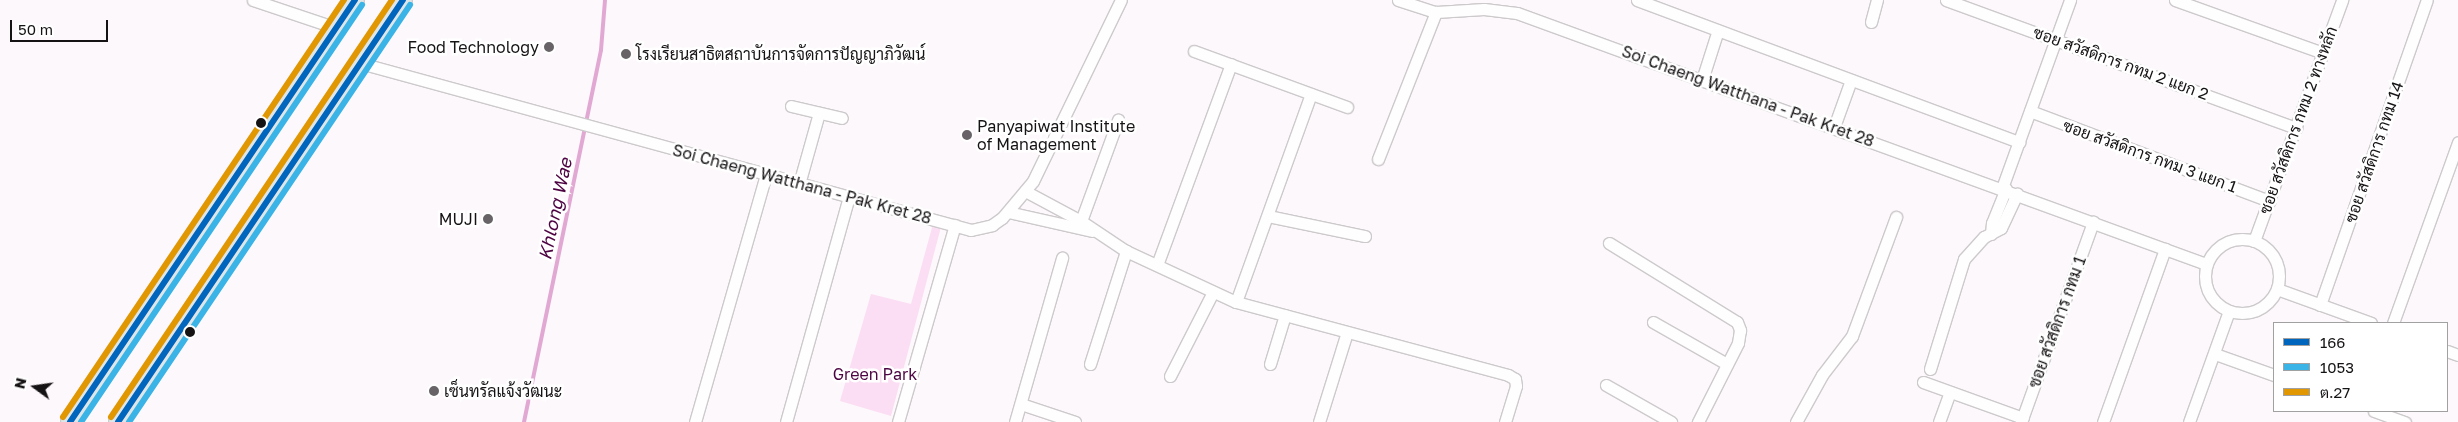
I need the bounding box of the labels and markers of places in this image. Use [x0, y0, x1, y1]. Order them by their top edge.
place label: Food Technology [407, 37, 539, 57]
marker: Food Technology [543, 41, 555, 53]
place label: โรงเรียนสาธิตสถาบันการจัดการปัญญาภิวัฒน์ [636, 44, 926, 64]
marker: โรงเรียนสาธิตสถาบันการจัดการปัญญาภิวัฒน์ [620, 48, 632, 60]
place label: Panyapiwat Institute of Management [977, 116, 1135, 154]
unlabelled marker [256, 118, 266, 128]
marker: Panyapiwat Institute of Management [961, 129, 973, 141]
place label: MUJI [439, 209, 478, 229]
marker: MUJI [482, 213, 494, 225]
unlabelled marker [185, 327, 195, 337]
place label: เซ็นทรัลแจ้งวัฒนะ [444, 381, 562, 401]
marker: เซ็นทรัลแจ้งวัฒนะ [428, 385, 440, 397]

